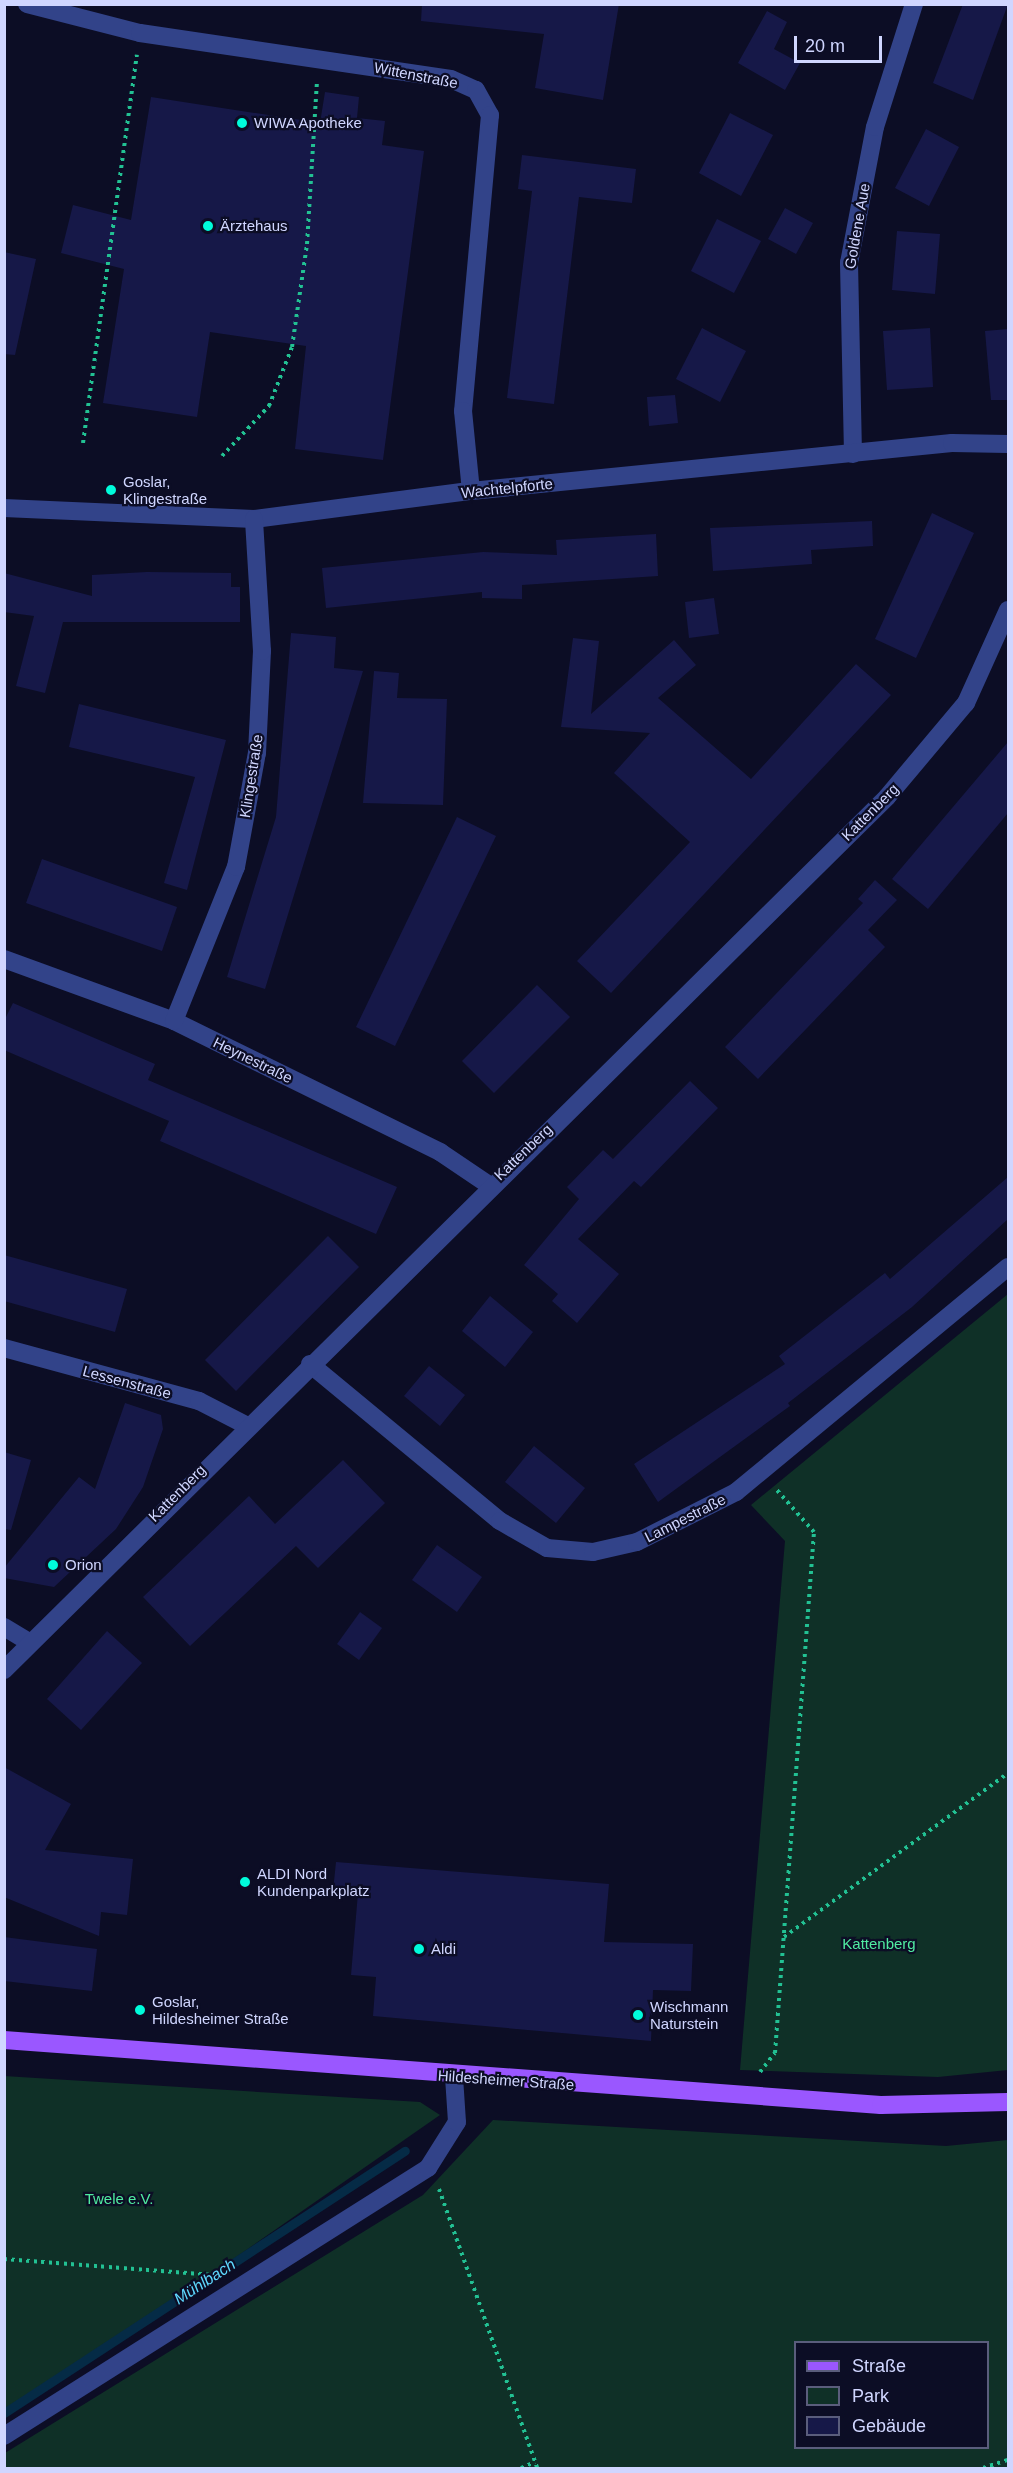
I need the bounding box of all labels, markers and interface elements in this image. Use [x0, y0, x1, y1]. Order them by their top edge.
scale bar [797, 24, 886, 62]
text: 20 m [805, 36, 845, 56]
street label: Wittenstraße [373, 58, 459, 92]
place label: WIWA Apotheke [254, 114, 363, 132]
marker: WIWA Apotheke [235, 116, 249, 130]
street label: Goldene Aue [841, 181, 873, 271]
place label: Ärztehaus [220, 217, 288, 235]
marker: Ärztehaus [201, 219, 215, 233]
place label: Goslar, Klingestraße [123, 472, 207, 507]
street label: Wachtelpforte [460, 474, 554, 502]
marker: Goslar, Klingestraße [104, 483, 118, 497]
street label: Klingestraße [236, 733, 266, 819]
street label: Kattenberg [838, 780, 902, 844]
street label: Heynestraße [210, 1033, 296, 1087]
street label: Kattenberg [490, 1120, 556, 1184]
street label: Lessenstraße [81, 1362, 173, 1402]
street label: Kattenberg [145, 1461, 209, 1525]
street label: Lampestraße [642, 1490, 728, 1546]
place label: Orion [65, 1556, 102, 1574]
marker: Orion [46, 1558, 60, 1572]
place label: ALDI Nord Kundenparkplatz [257, 1864, 370, 1899]
marker: ALDI Nord Kundenparkplatz [238, 1875, 252, 1889]
park label: Kattenberg [842, 1935, 916, 1953]
place label: Aldi [431, 1940, 456, 1958]
marker: Aldi [412, 1942, 426, 1956]
place label: Goslar, Hildesheimer Straße [152, 1992, 289, 2027]
place label: Wischmann Naturstein [650, 1997, 728, 2032]
marker: Goslar, Hildesheimer Straße [133, 2003, 147, 2017]
marker: Wischmann Naturstein [631, 2008, 645, 2022]
street label: Hildesheimer Straße [437, 2066, 575, 2094]
park label: Twele e.V. [85, 2190, 153, 2208]
water label: Mühlbach [171, 2255, 239, 2309]
legend [794, 2341, 989, 2449]
text: Straße [852, 2356, 906, 2376]
text: Park [852, 2386, 889, 2406]
text: Gebäude [852, 2416, 926, 2436]

